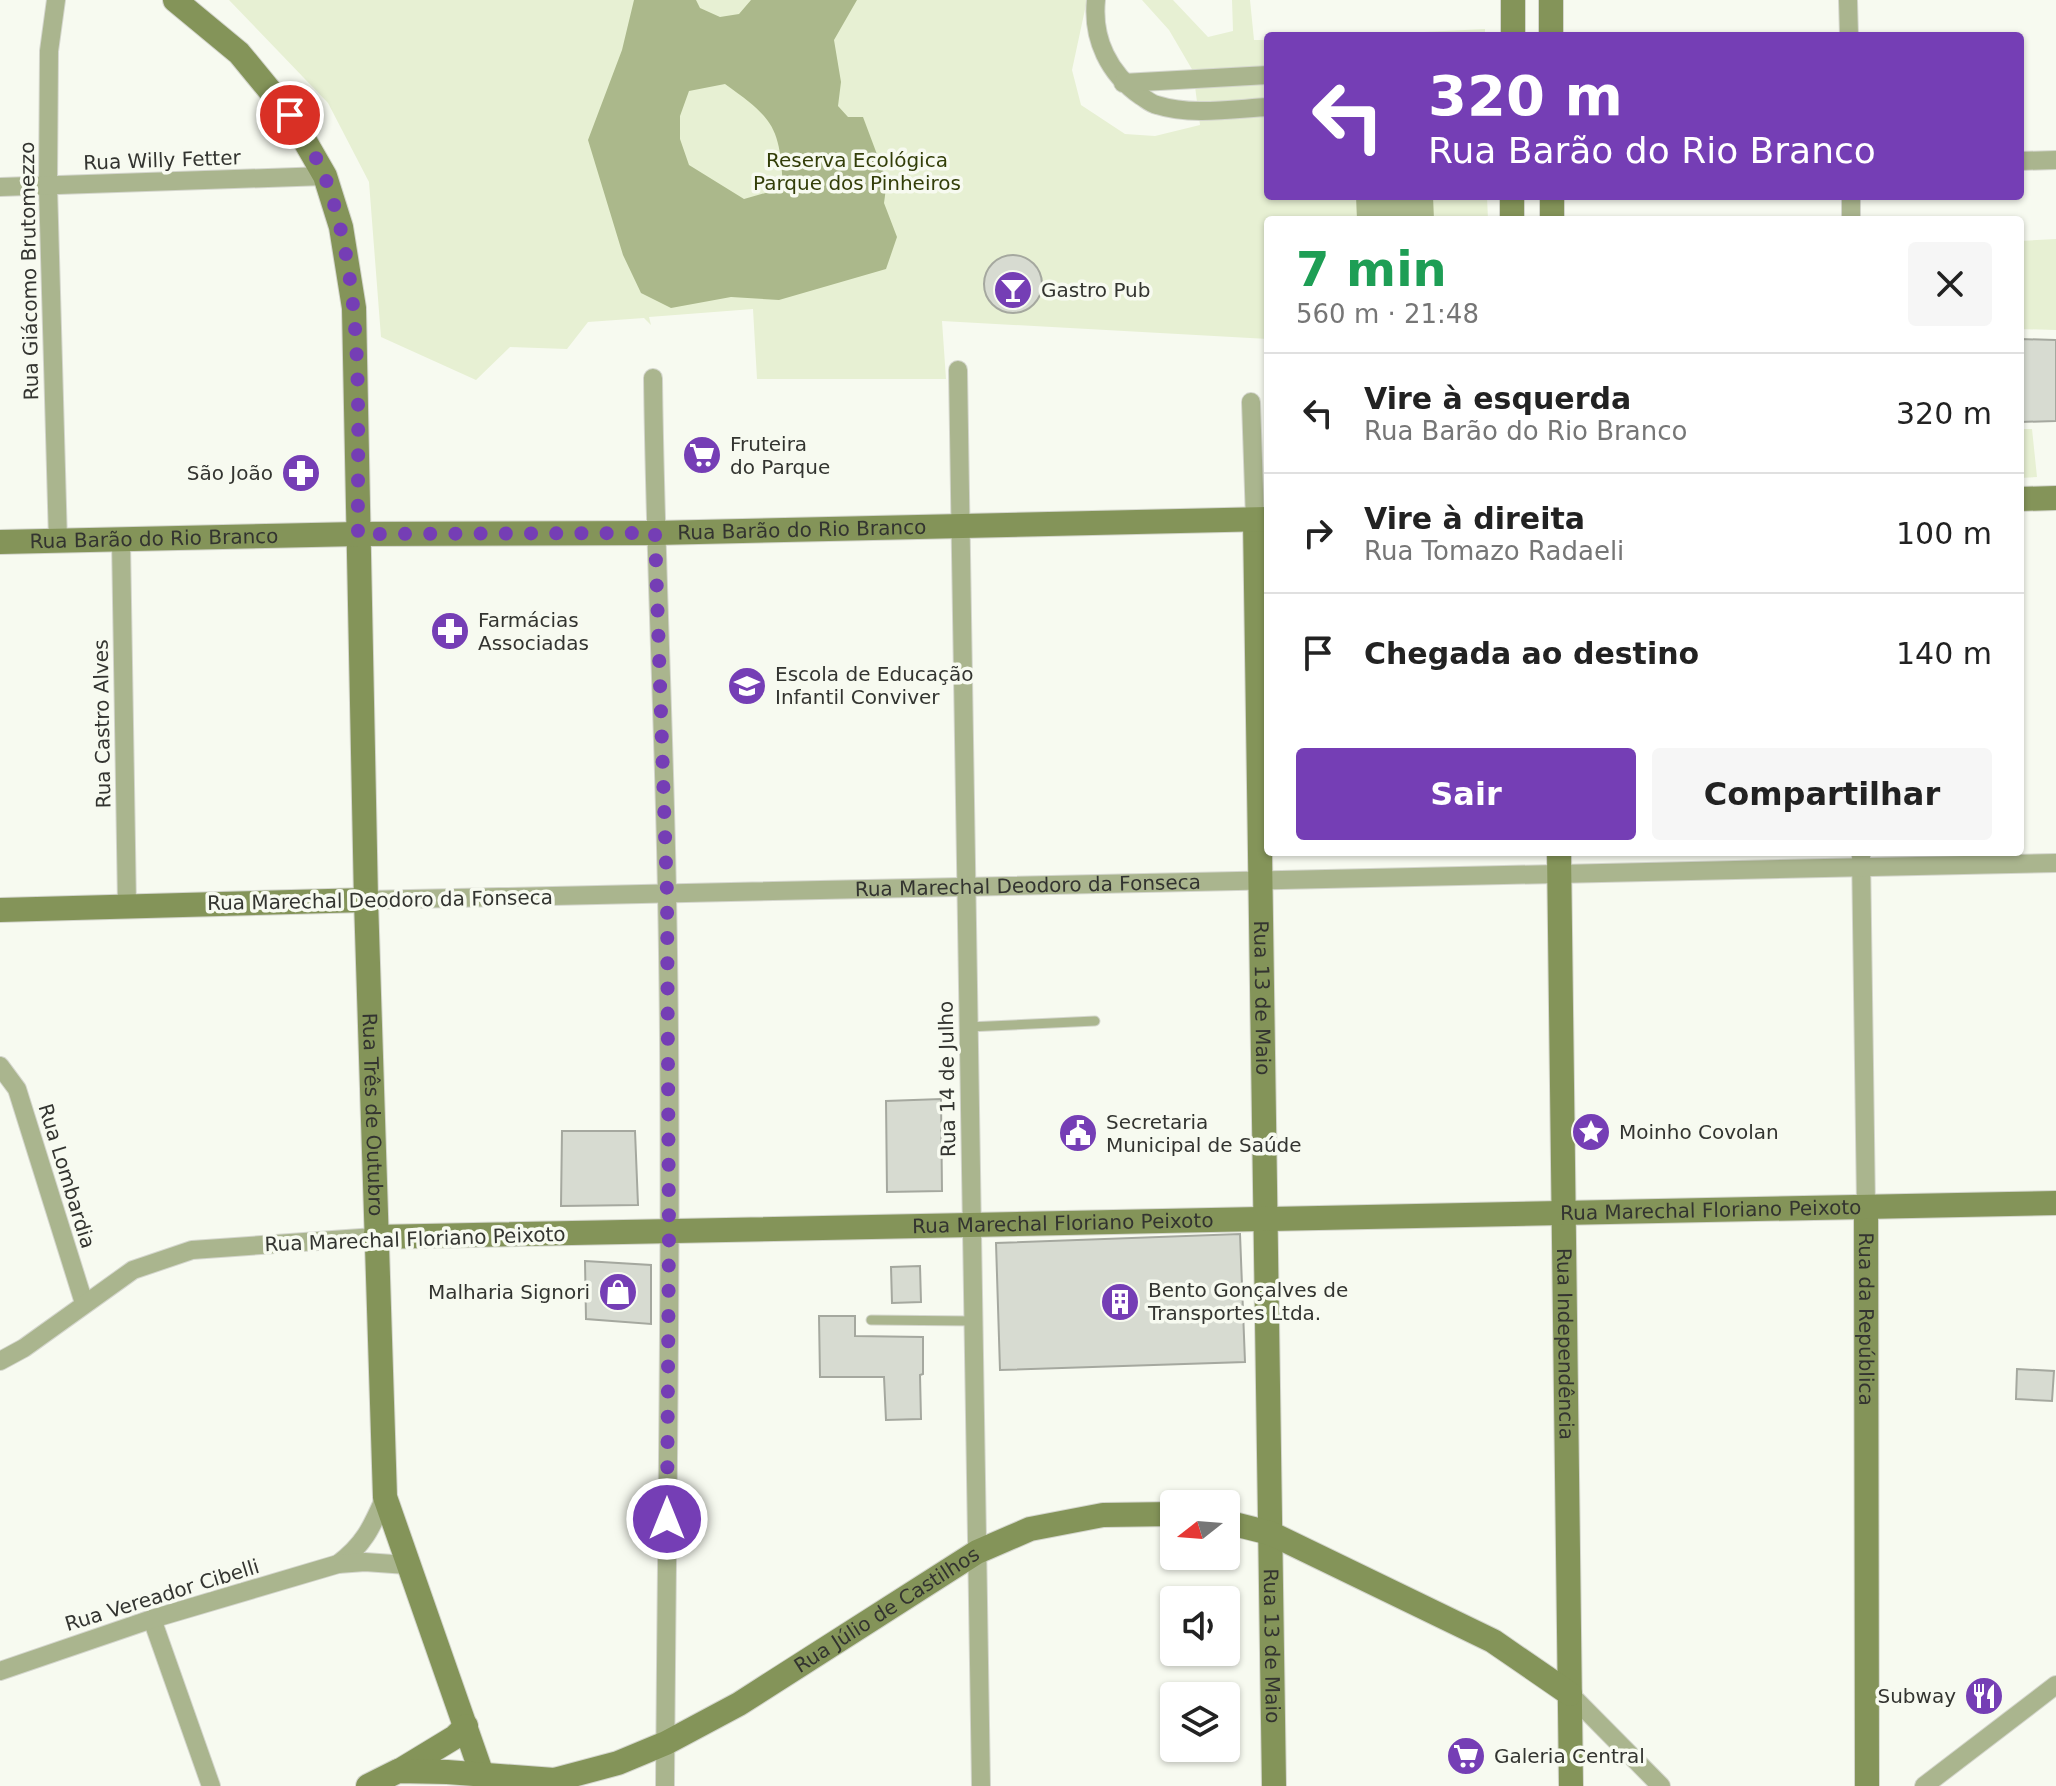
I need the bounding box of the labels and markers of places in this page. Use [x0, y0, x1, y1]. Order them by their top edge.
pin [256, 81, 324, 149]
bar icon: Gastro Pub [992, 269, 1034, 311]
place label: Gastro Pub [1041, 278, 1150, 302]
place label: Fruteira do Parque [730, 432, 830, 479]
supermarket icon: Fruteira do Parque [681, 434, 723, 476]
pharmacy icon: São João [280, 452, 322, 494]
place label: São João [187, 461, 273, 485]
place label: Farmácias Associadas [478, 608, 589, 655]
pharmacy icon: Farmácias Associadas [429, 610, 471, 652]
place label: Escola de Educação Infantil Conviver [775, 662, 974, 709]
school or university icon: Escola de Educação Infantil Conviver [726, 665, 768, 707]
place label: Secretaria Municipal de Saúde [1106, 1110, 1302, 1157]
place icon: Moinho Covolan [1570, 1111, 1612, 1153]
public building icon: Secretaria Municipal de Saúde [1057, 1112, 1099, 1154]
place label: Moinho Covolan [1619, 1120, 1779, 1144]
shop icon: Malharia Signori [597, 1271, 639, 1313]
place label: Bento Gonçalves de Transportes Ltda. [1147, 1278, 1348, 1325]
place label: Malharia Signori [428, 1280, 590, 1304]
building icon: Bento Gonçalves de Transportes Ltda. [1099, 1281, 1141, 1323]
restaurant icon: Subway [1963, 1675, 2005, 1717]
place label: Subway [1877, 1684, 1956, 1708]
supermarket icon: Galeria Central [1445, 1735, 1487, 1777]
place label: Galeria Central [1494, 1744, 1645, 1768]

